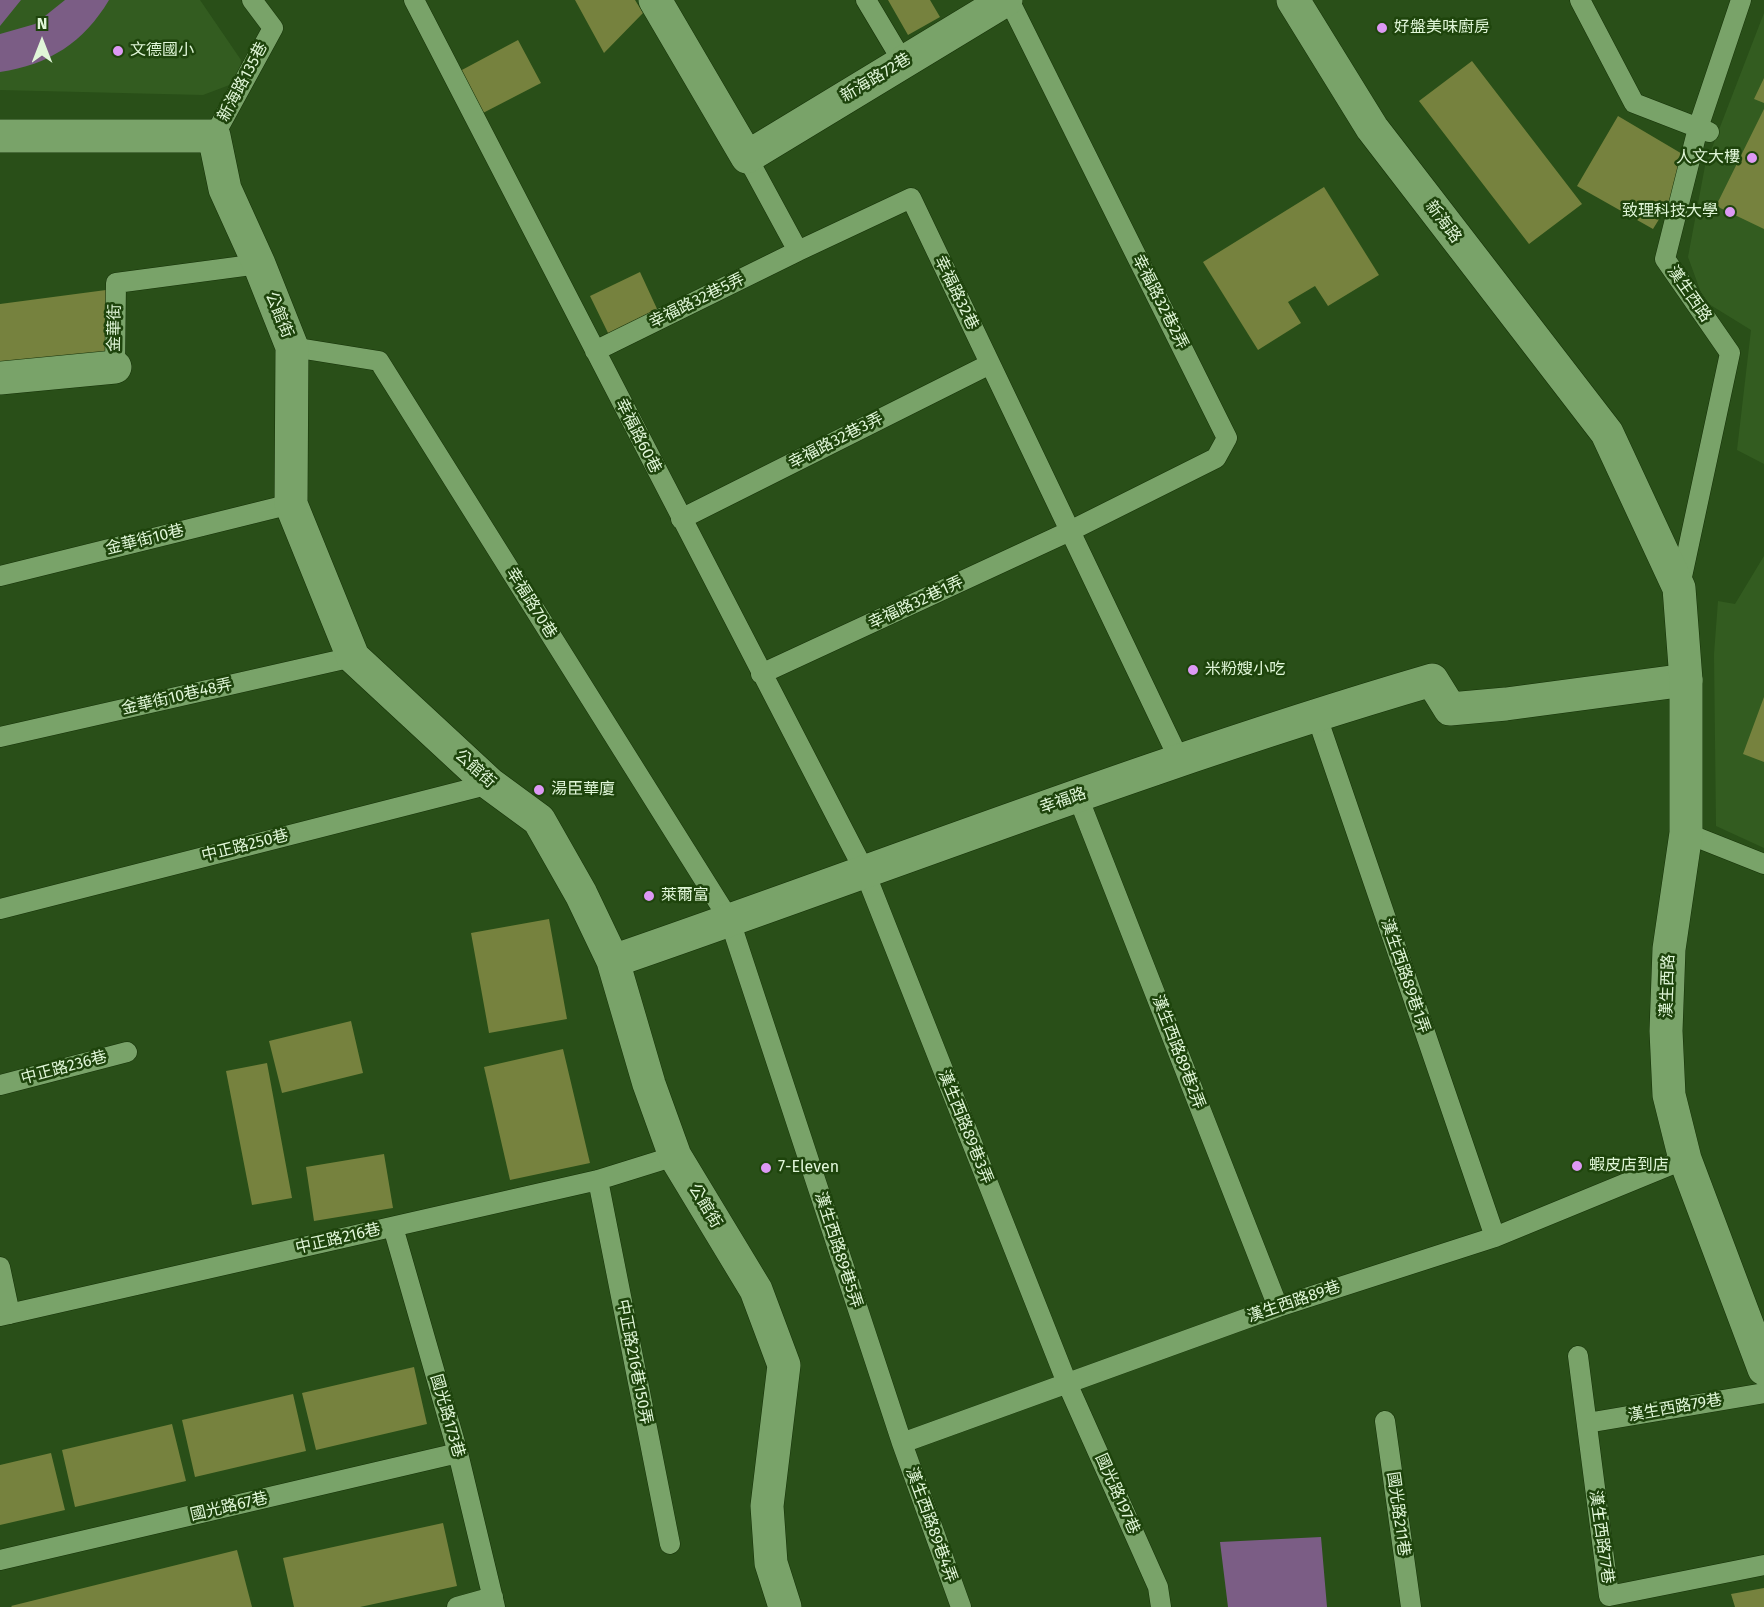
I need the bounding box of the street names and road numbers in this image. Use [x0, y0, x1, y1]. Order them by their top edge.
street label: 新海路135巷 [214, 39, 272, 125]
street label: 新海路72巷 [837, 49, 915, 107]
street label: 新海路 [1421, 197, 1465, 247]
street label: 幸福路32巷2弄 [1128, 251, 1192, 353]
street label: 幸福路32巷 [930, 253, 982, 333]
street label: 漢生西路 [1663, 262, 1715, 326]
street label: 幸福路32巷5弄 [646, 270, 748, 332]
street label: 公館街 [261, 289, 297, 341]
street label: 金華街 [105, 304, 125, 352]
street label: 幸福路60巷 [611, 395, 665, 477]
street label: 幸福路32巷3弄 [785, 409, 887, 473]
street label: 金華街10巷 [104, 521, 186, 559]
street label: 幸福路70巷 [502, 564, 560, 642]
street label: 幸福路32巷1弄 [865, 573, 967, 633]
street label: 金華街10巷48弄 [120, 675, 234, 719]
street label: 公館街 [451, 746, 499, 792]
street label: 幸福路 [1037, 784, 1089, 818]
street label: 中正路250巷 [200, 826, 290, 866]
street label: 漢生西路89巷1弄 [1376, 916, 1434, 1036]
street label: 漢生西路 [1657, 954, 1679, 1018]
street label: 漢生西路89巷2弄 [1147, 992, 1209, 1112]
street label: 中正路236巷 [19, 1047, 109, 1089]
street label: 漢生西路89巷3弄 [933, 1067, 997, 1187]
street label: 公館街 [684, 1180, 726, 1232]
street label: 漢生西路89巷5弄 [810, 1190, 866, 1310]
street label: 中正路216巷 [293, 1220, 383, 1258]
street label: 漢生西路89巷 [1245, 1277, 1343, 1327]
street label: 中正路216巷150弄 [612, 1298, 656, 1426]
street label: 國光路173巷 [426, 1372, 468, 1460]
street label: 漢生西路79巷 [1626, 1390, 1724, 1426]
street label: 國光路197巷 [1091, 1451, 1143, 1537]
street label: 漢生西路89巷4弄 [901, 1465, 961, 1585]
street label: 國光路211巷 [1383, 1471, 1413, 1557]
street label: 國光路67巷 [188, 1489, 270, 1525]
street label: 漢生西路77巷 [1585, 1489, 1617, 1585]

